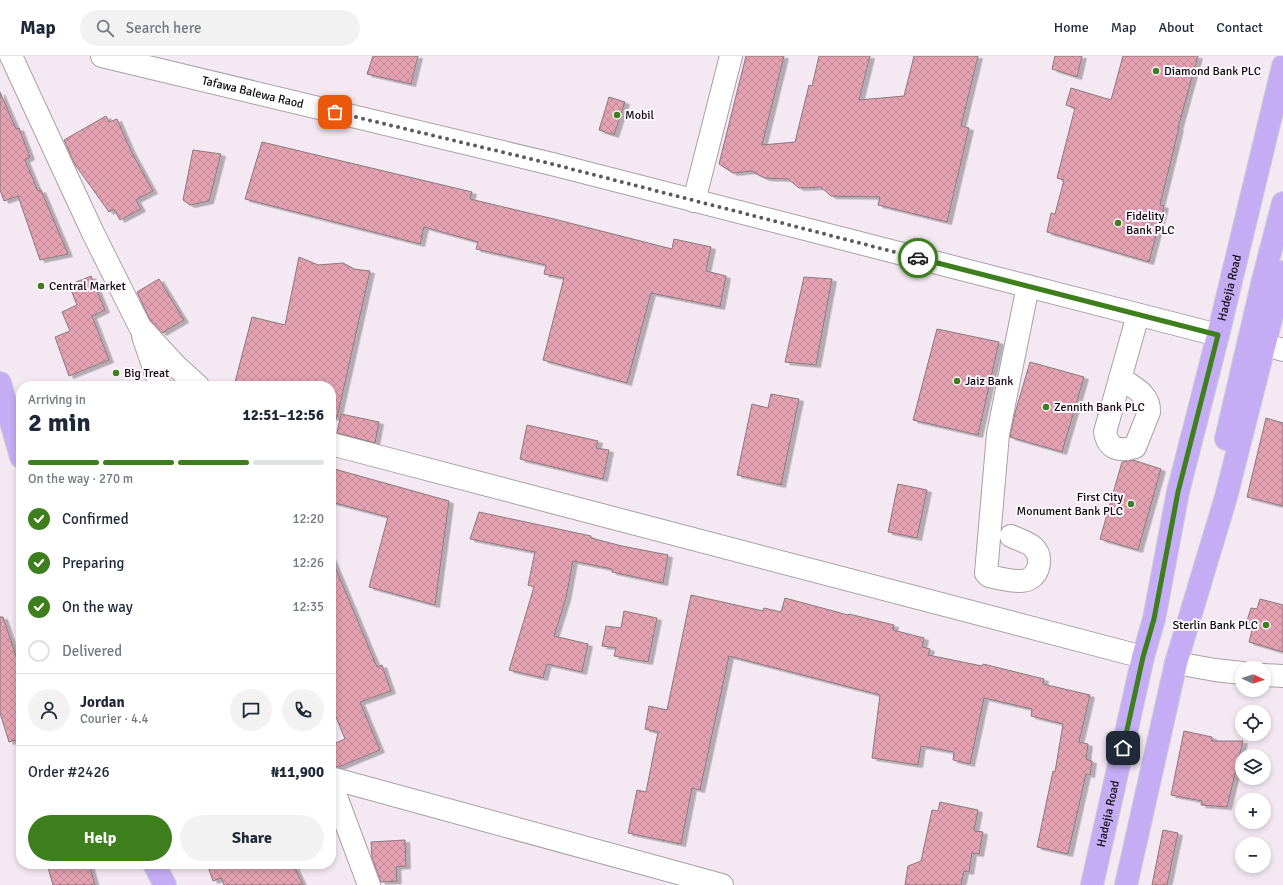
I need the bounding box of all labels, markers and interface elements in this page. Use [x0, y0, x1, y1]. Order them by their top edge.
search box [80, 10, 360, 46]
text: Map [20, 16, 56, 40]
icon: search [94, 17, 116, 39]
text: Search here [126, 19, 201, 37]
text: Home [1054, 19, 1089, 36]
text: Map [1111, 19, 1136, 36]
text: About [1158, 19, 1194, 36]
text: Contact [1216, 19, 1263, 36]
place label: Diamond Bank PLC [1164, 64, 1261, 79]
marker: Diamond Bank PLC [1151, 66, 1161, 76]
street label: Tafawa Balewa Raod [200, 73, 305, 112]
pin [318, 95, 352, 129]
icon: bag [324, 101, 346, 123]
place label: Mobil [625, 108, 655, 123]
marker: Mobil [612, 110, 622, 120]
place label: Fidelity Bank PLC [1126, 209, 1175, 238]
marker: Fidelity Bank PLC [1113, 218, 1123, 228]
courier [898, 238, 938, 278]
icon: car [907, 247, 929, 269]
street label: Hadejia Road [1215, 253, 1245, 323]
place label: Central Market [49, 279, 126, 294]
marker: Central Market [36, 281, 46, 291]
place label: Big Treat [124, 366, 169, 381]
marker: Big Treat [111, 368, 121, 378]
place label: Jaiz Bank [965, 374, 1013, 389]
marker: Jaiz Bank [952, 376, 962, 386]
text: Arriving in [28, 392, 86, 408]
place label: Zennith Bank PLC [1054, 400, 1145, 415]
marker: Zennith Bank PLC [1041, 402, 1051, 412]
text: 12:51–12:56 [243, 406, 324, 424]
text: 2 min [28, 407, 91, 439]
text: On the way · 270 m [28, 471, 133, 487]
place label: First City Monument Bank PLC [1016, 490, 1123, 519]
marker: First City Monument Bank PLC [1126, 499, 1136, 509]
icon: check [28, 508, 50, 530]
text: Confirmed [62, 510, 129, 528]
text: 12:20 [292, 511, 324, 527]
icon: check [28, 552, 50, 574]
text: Preparing [62, 554, 125, 572]
text: 12:26 [292, 555, 324, 571]
icon: check [28, 596, 50, 618]
text: On the way [62, 598, 133, 616]
text: 12:35 [292, 599, 324, 615]
place label: Sterlin Bank PLC [1172, 618, 1258, 633]
marker: Sterlin Bank PLC [1261, 620, 1271, 630]
text: Delivered [62, 642, 122, 660]
north arrow [1235, 661, 1271, 697]
map controls [1235, 661, 1271, 873]
button: person [28, 689, 70, 731]
button: chat [230, 689, 272, 731]
button: phone [282, 689, 324, 731]
text: Jordan [80, 693, 125, 711]
button: locate [1235, 705, 1271, 741]
text: Courier · 4.4 [80, 711, 149, 727]
pin [1106, 731, 1140, 765]
icon: home [1112, 737, 1134, 759]
button: layers [1235, 749, 1271, 785]
text: Order #2426 [28, 763, 110, 781]
text: ₦11,900 [271, 763, 324, 781]
street label: Hadejia Road [1094, 779, 1123, 849]
button: + [1235, 793, 1271, 829]
button: Help [28, 815, 172, 861]
button: Share [180, 815, 324, 861]
button: − [1235, 837, 1271, 873]

